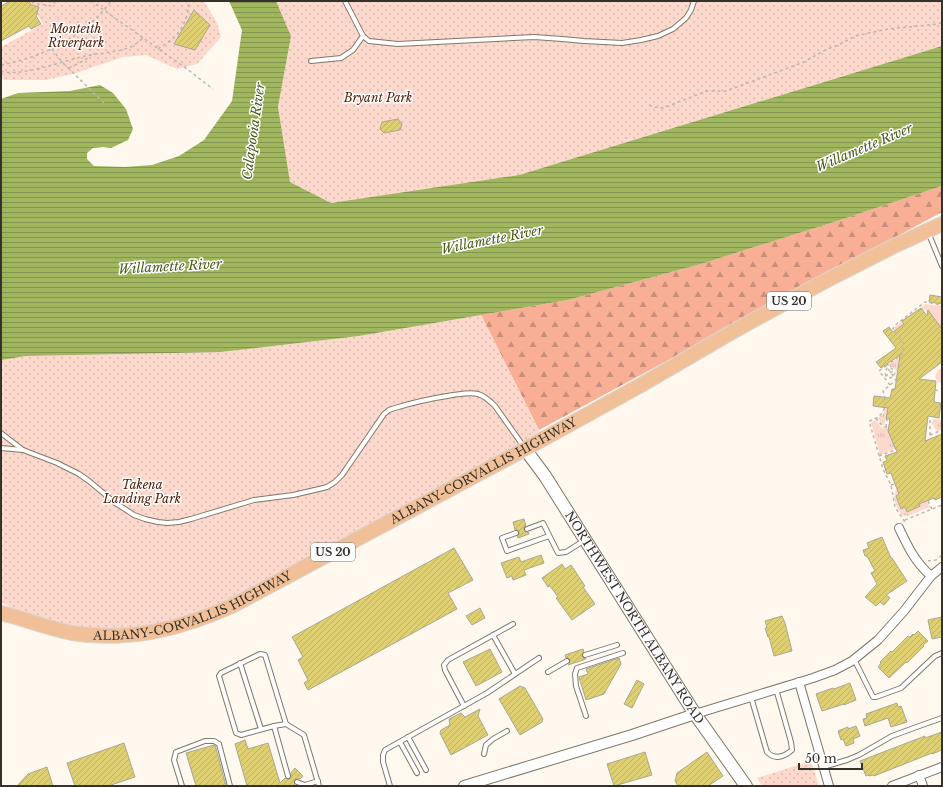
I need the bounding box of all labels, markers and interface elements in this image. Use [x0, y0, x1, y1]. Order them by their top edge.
park label: Monteith Riverpark [47, 21, 104, 50]
water label: Calapooia River [238, 80, 269, 181]
park label: Bryant Park [343, 90, 412, 105]
water label: Willamette River [813, 119, 916, 176]
water label: Willamette River [440, 221, 546, 258]
water label: Willamette River [118, 255, 223, 278]
road number: US 20 [767, 292, 811, 310]
street label: ALBANY-CORVALLIS HIGHWAY [387, 414, 579, 527]
park label: Takena Landing Park [102, 477, 181, 506]
street label: NORTHWEST NORTH ALBANY ROAD [562, 508, 708, 727]
road number: US 20 [311, 543, 355, 561]
street label: ALBANY-CORVALLIS HIGHWAY [92, 567, 294, 643]
scale bar [799, 745, 862, 771]
text: 50 m [805, 751, 837, 766]

